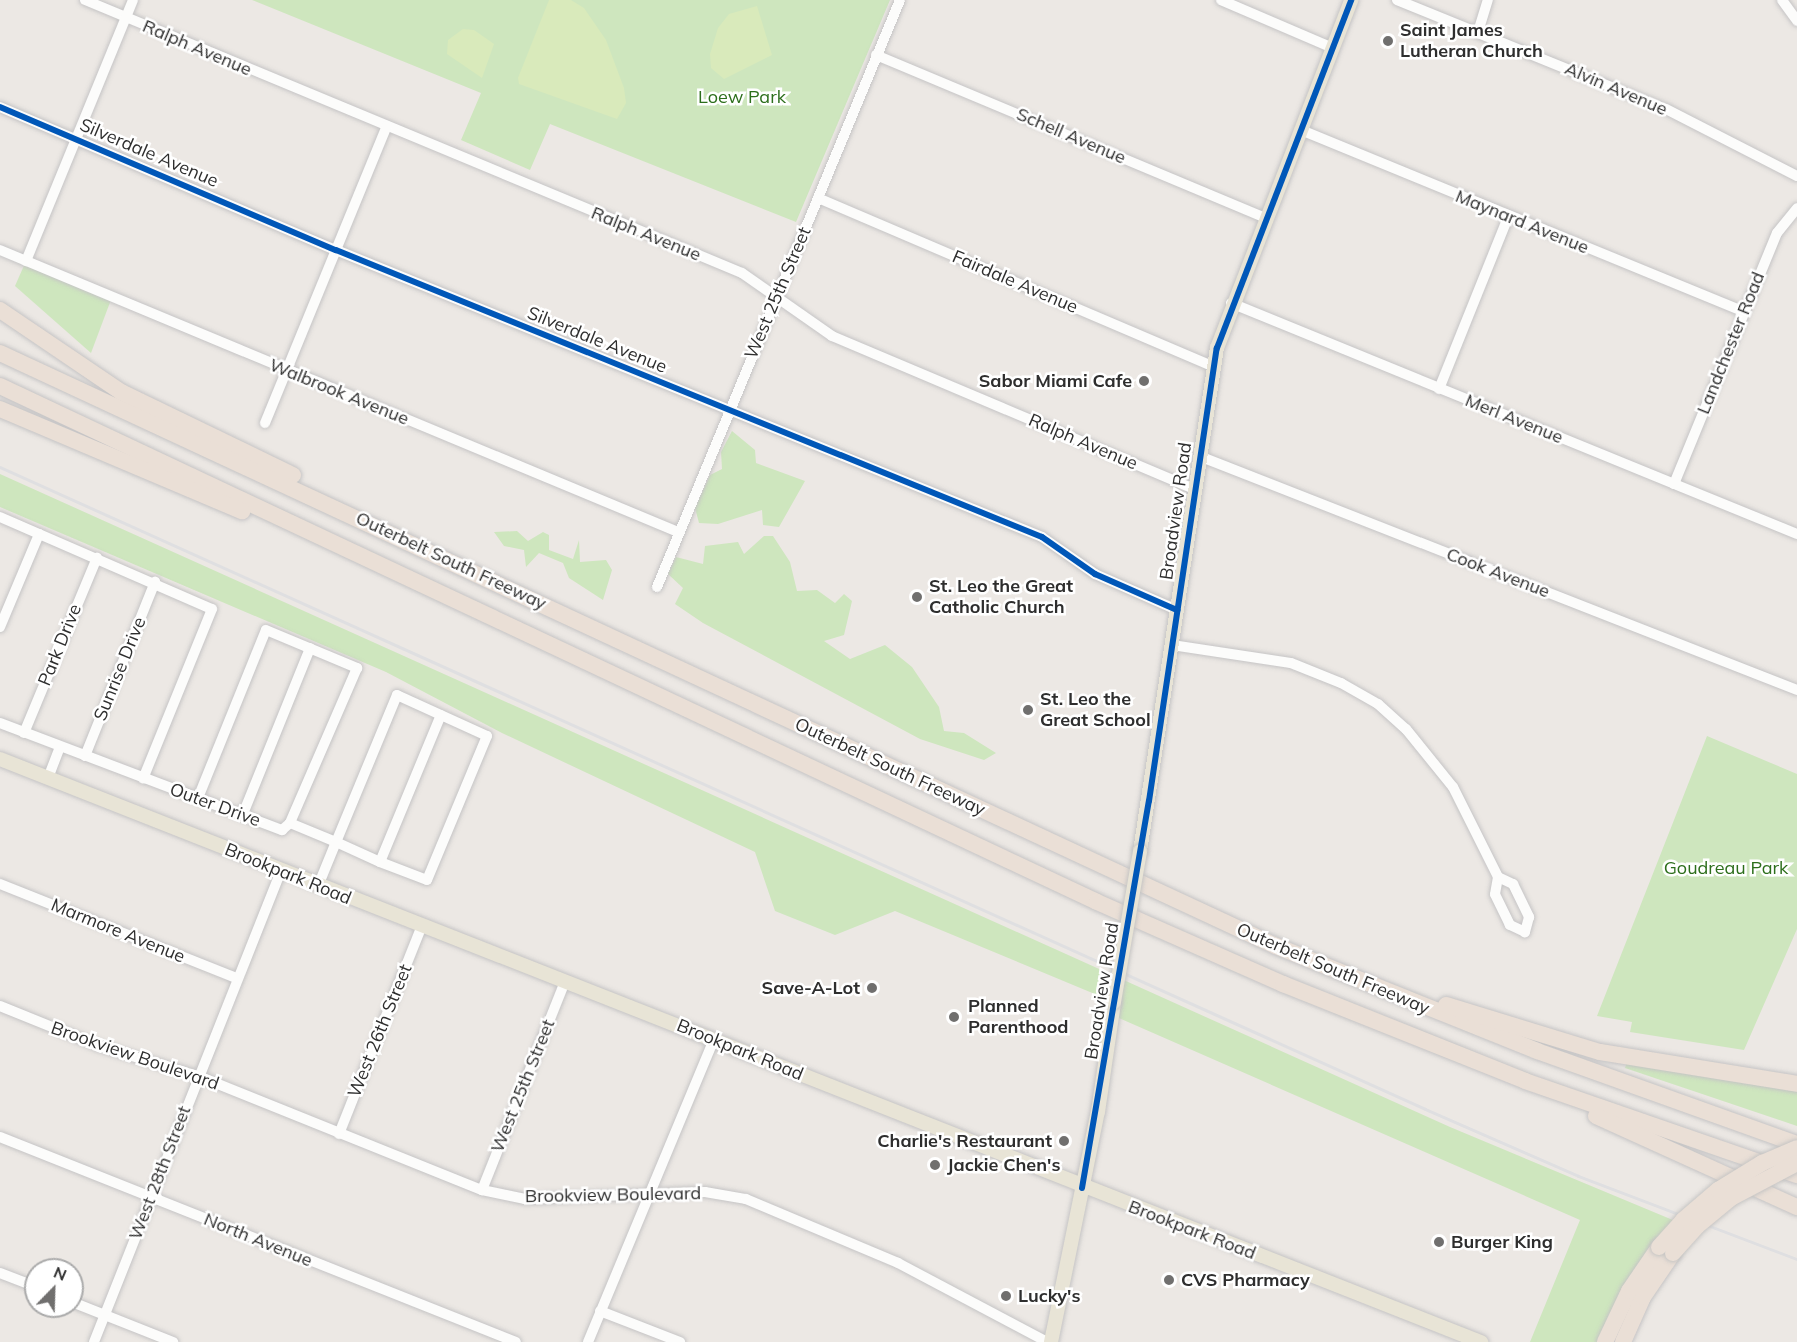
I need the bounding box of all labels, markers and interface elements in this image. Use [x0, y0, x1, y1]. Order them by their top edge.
street label: Ralph Avenue [139, 15, 255, 81]
place label: Saint James Lutheran Church [1400, 20, 1543, 63]
marker: Saint James Lutheran Church [1381, 34, 1395, 48]
street label: Alvin Avenue [1561, 58, 1671, 120]
park label: Loew Park [698, 86, 786, 108]
street label: Schell Avenue [1013, 103, 1129, 169]
street label: Silverdale Avenue [76, 114, 222, 192]
street label: Maynard Avenue [1452, 185, 1592, 259]
street label: Ralph Avenue [588, 202, 704, 266]
street label: West 25th Street [740, 224, 816, 362]
street label: Fairdale Avenue [949, 246, 1081, 318]
street label: Landchester Road [1693, 269, 1769, 417]
street label: Silverdale Avenue [524, 302, 670, 378]
street label: Walbrook Avenue [266, 354, 412, 430]
place label: Sabor Miami Cafe [979, 370, 1132, 392]
marker: Sabor Miami Cafe [1137, 374, 1151, 388]
street label: Merl Avenue [1462, 390, 1566, 448]
street label: Ralph Avenue [1025, 409, 1141, 475]
street label: Broadview Road [1156, 441, 1196, 581]
street label: Outerbelt South Freeway [352, 507, 550, 615]
street label: Cook Avenue [1443, 543, 1553, 603]
place label: St. Leo the Great Catholic Church [929, 576, 1073, 618]
marker: St. Leo the Great Catholic Church [910, 590, 924, 604]
street label: Park Drive [34, 601, 86, 689]
street label: Sunrise Drive [89, 614, 151, 724]
place label: St. Leo the Great School [1040, 689, 1151, 732]
marker: St. Leo the Great School [1021, 703, 1035, 717]
street label: Outerbelt South Freeway [791, 713, 989, 821]
street label: Outer Drive [167, 779, 263, 831]
street label: Brookpark Road [222, 839, 354, 909]
park label: Goudreau Park [1664, 857, 1788, 879]
street label: Marmore Avenue [48, 894, 188, 968]
street label: Outerbelt South Freeway [1233, 918, 1433, 1020]
street label: Broadview Road [1080, 921, 1124, 1061]
street label: West 26th Street [343, 961, 417, 1101]
place label: Save-A-Lot [762, 977, 860, 999]
marker: Save-A-Lot [865, 981, 879, 995]
place label: Planned Parenthood [968, 996, 1069, 1038]
marker: Planned Parenthood [945, 1008, 963, 1026]
street label: Brookpark Road [674, 1015, 806, 1085]
street label: West 25th Street [486, 1016, 560, 1156]
street label: Brookview Boulevard [48, 1017, 222, 1095]
street label: West 28th Street [125, 1103, 195, 1243]
place label: Charlie's Restaurant [877, 1130, 1052, 1152]
marker: Charlie's Restaurant [1057, 1134, 1071, 1148]
place label: Jackie Chen's [947, 1154, 1060, 1176]
marker: Jackie Chen's [928, 1158, 942, 1172]
street label: Brookview Boulevard [525, 1183, 701, 1207]
street label: Brookpark Road [1125, 1196, 1259, 1264]
street label: North Avenue [201, 1208, 315, 1272]
place label: Burger King [1451, 1231, 1553, 1253]
marker: Burger King [1432, 1235, 1446, 1249]
north arrow [24, 1258, 84, 1318]
text: N [51, 1262, 70, 1285]
place label: CVS Pharmacy [1181, 1269, 1310, 1291]
marker: CVS Pharmacy [1162, 1273, 1176, 1287]
place label: Lucky's [1018, 1285, 1080, 1307]
marker: Lucky's [999, 1289, 1013, 1303]

